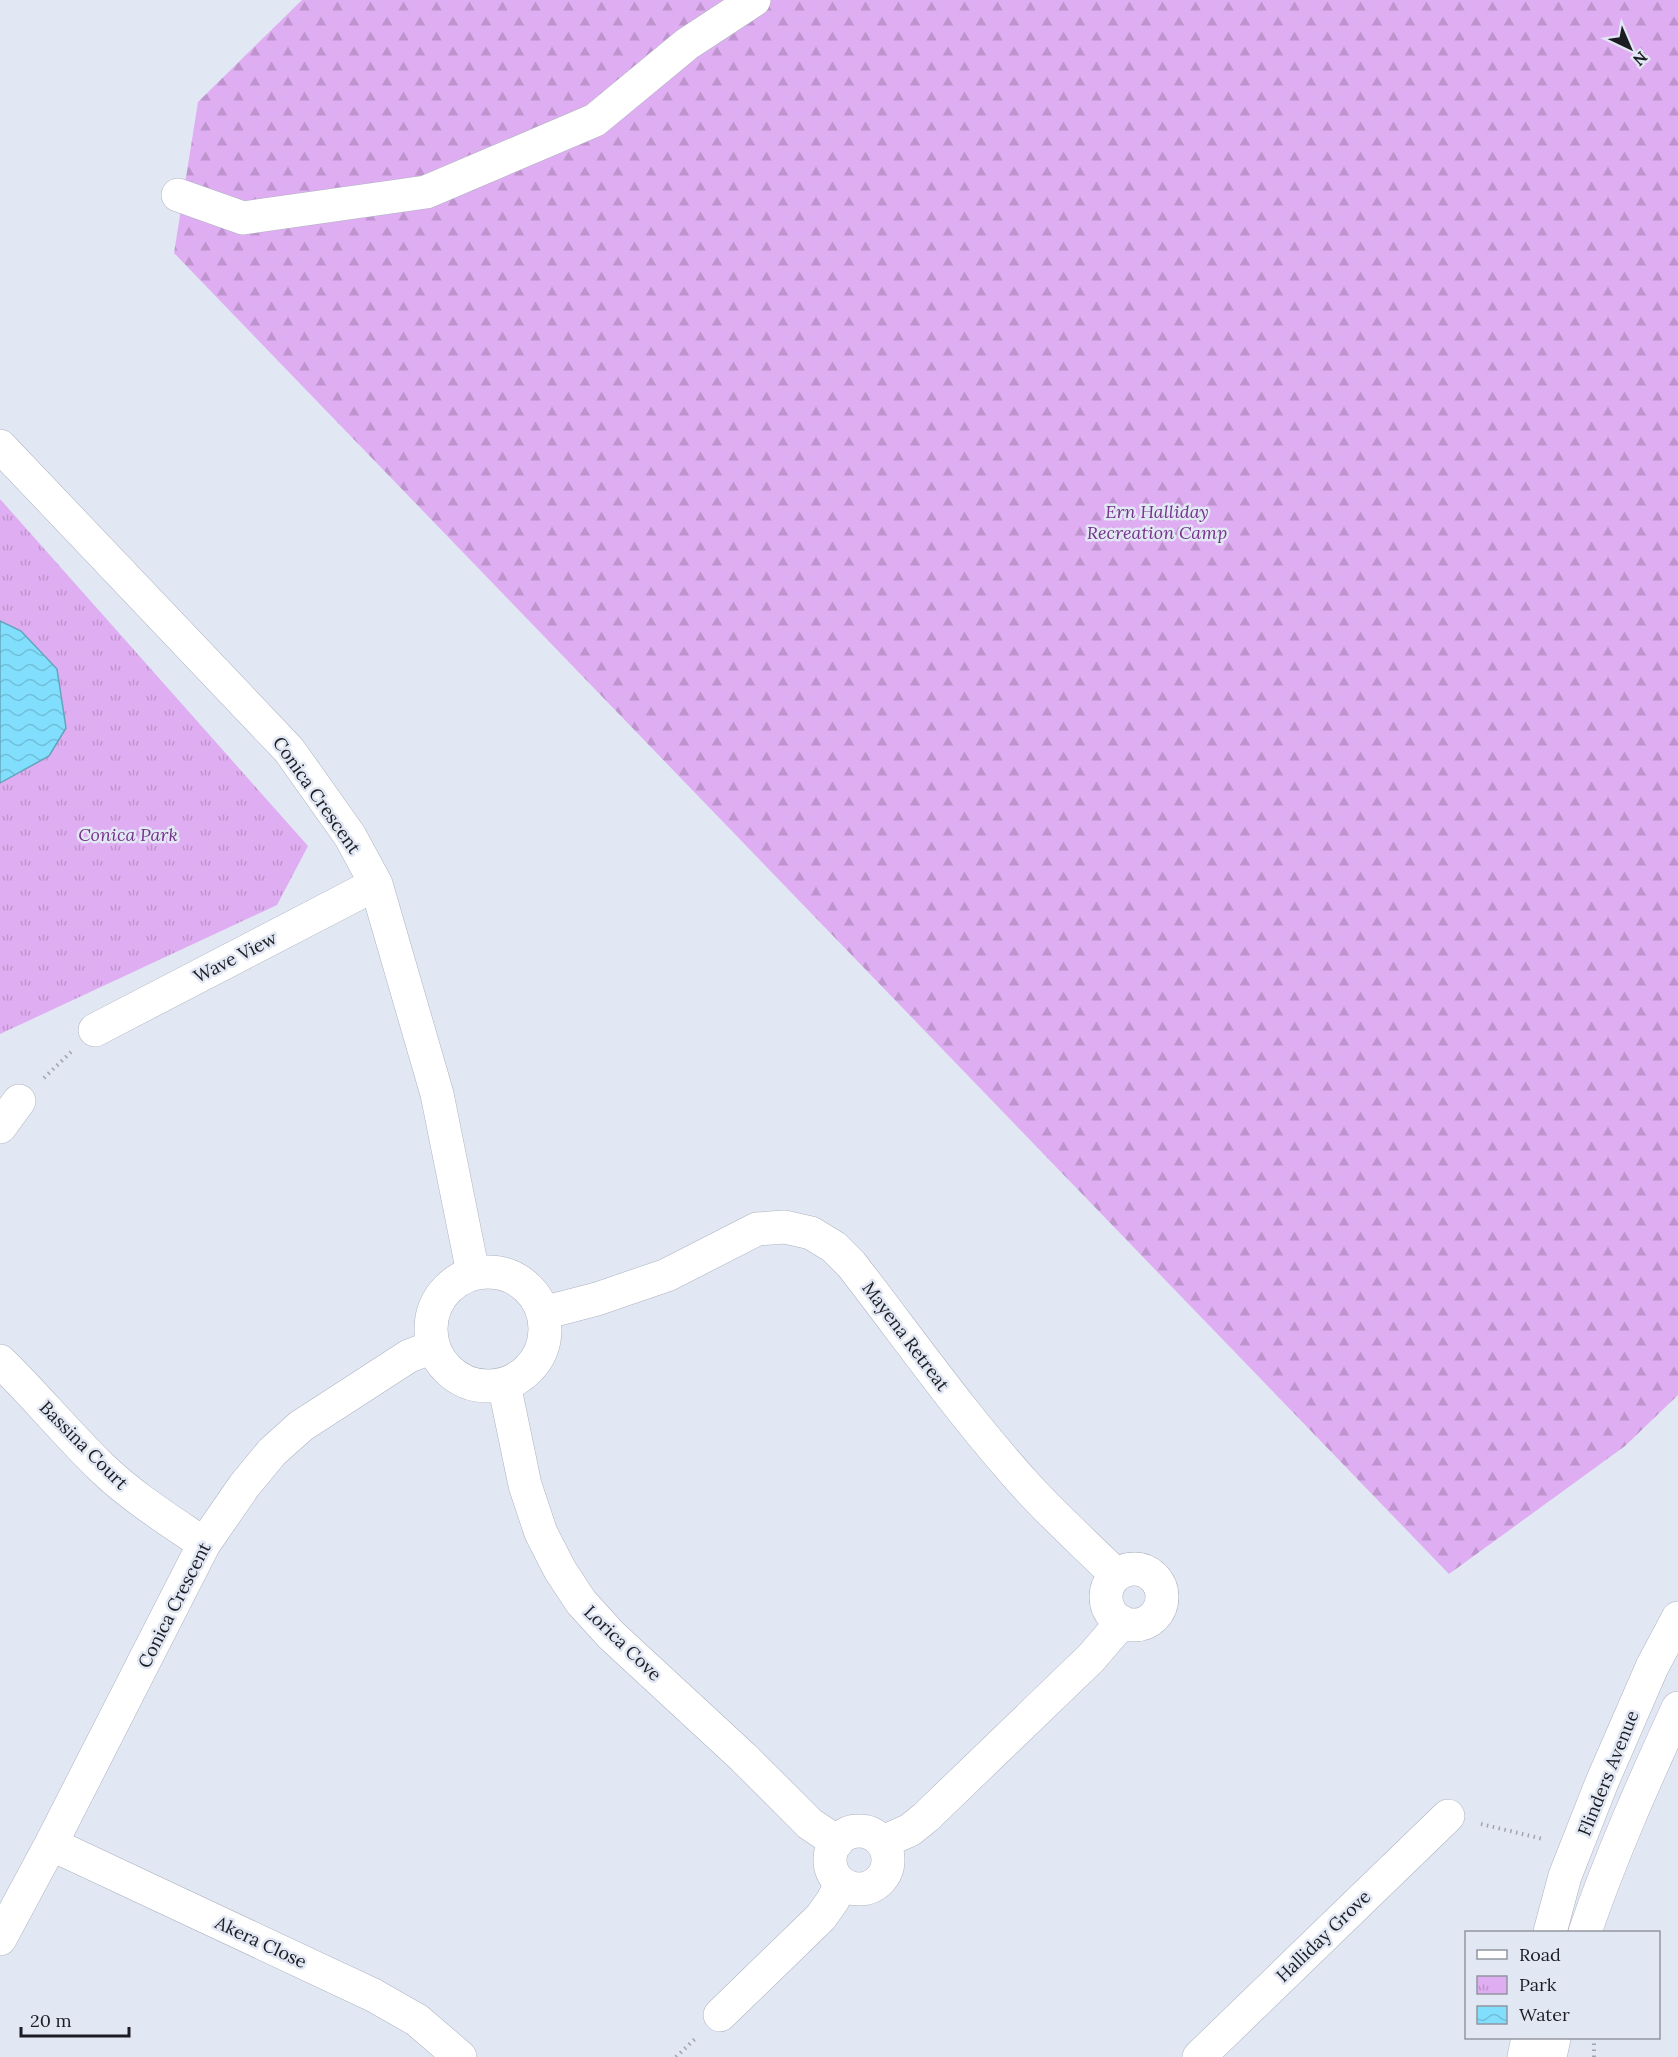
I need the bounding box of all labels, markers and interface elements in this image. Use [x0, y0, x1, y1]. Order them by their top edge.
north arrow [1600, 18, 1660, 78]
text: N [1629, 47, 1652, 70]
park label: Ern Halliday Recreation Camp [1087, 500, 1227, 544]
street label: Conica Crescent [268, 732, 366, 858]
park label: Conica Park [78, 823, 178, 846]
street label: Wave View [189, 926, 281, 988]
street label: Mayena Retreat [857, 1277, 955, 1395]
street label: Bassina Court [35, 1396, 133, 1494]
street label: Conica Crescent [132, 1538, 216, 1672]
street label: Lorica Cove [579, 1600, 667, 1686]
street label: Flinders Avenue [1572, 1707, 1644, 1839]
street label: Halliday Grove [1271, 1885, 1375, 1987]
street label: Akera Close [211, 1910, 311, 1973]
legend [1465, 1931, 1660, 2039]
text: Road [1519, 1943, 1561, 1966]
text: Park [1519, 1973, 1557, 1996]
scale bar [21, 2000, 129, 2038]
text: Water [1519, 2003, 1570, 2026]
text: 20 m [30, 2009, 72, 2032]

